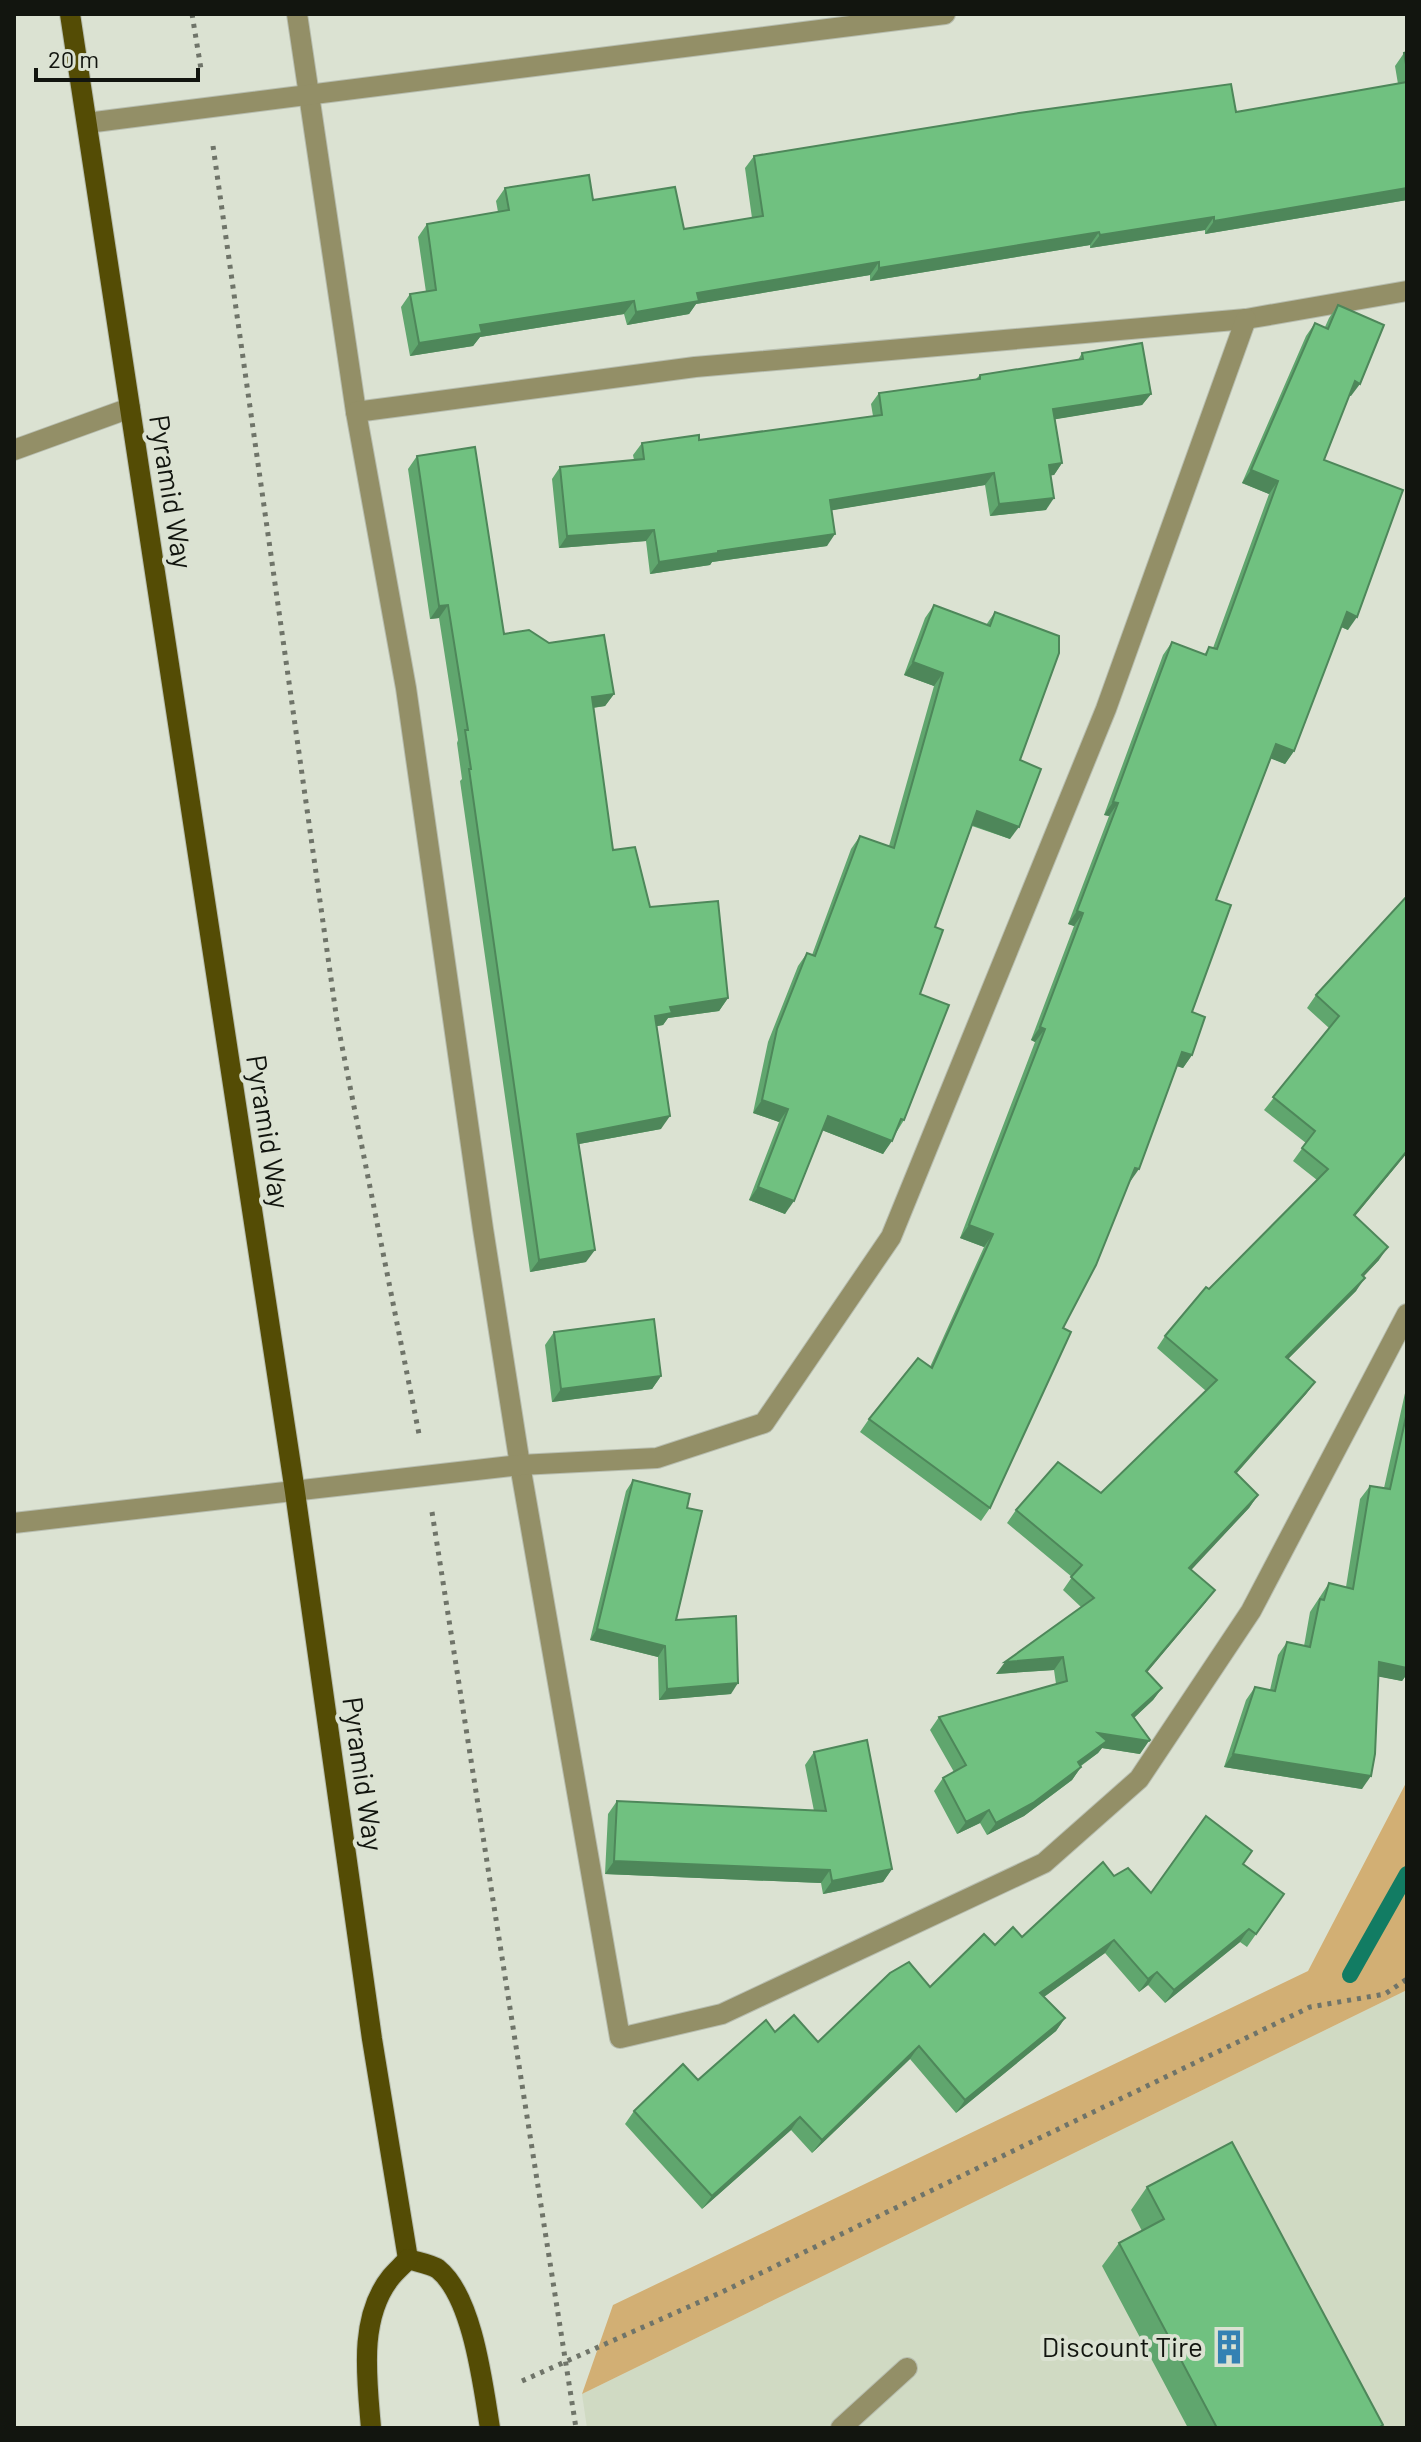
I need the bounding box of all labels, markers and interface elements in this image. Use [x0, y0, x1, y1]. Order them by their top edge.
scale bar [36, 32, 198, 82]
text: 20 m [48, 44, 99, 73]
street label: Pyramid Way [143, 412, 201, 571]
street label: Pyramid Way [240, 1052, 298, 1211]
street label: Pyramid Way [336, 1695, 392, 1853]
building icon: Discount Tire [1210, 2328, 1248, 2366]
place label: Discount Tire [1042, 2329, 1203, 2363]

